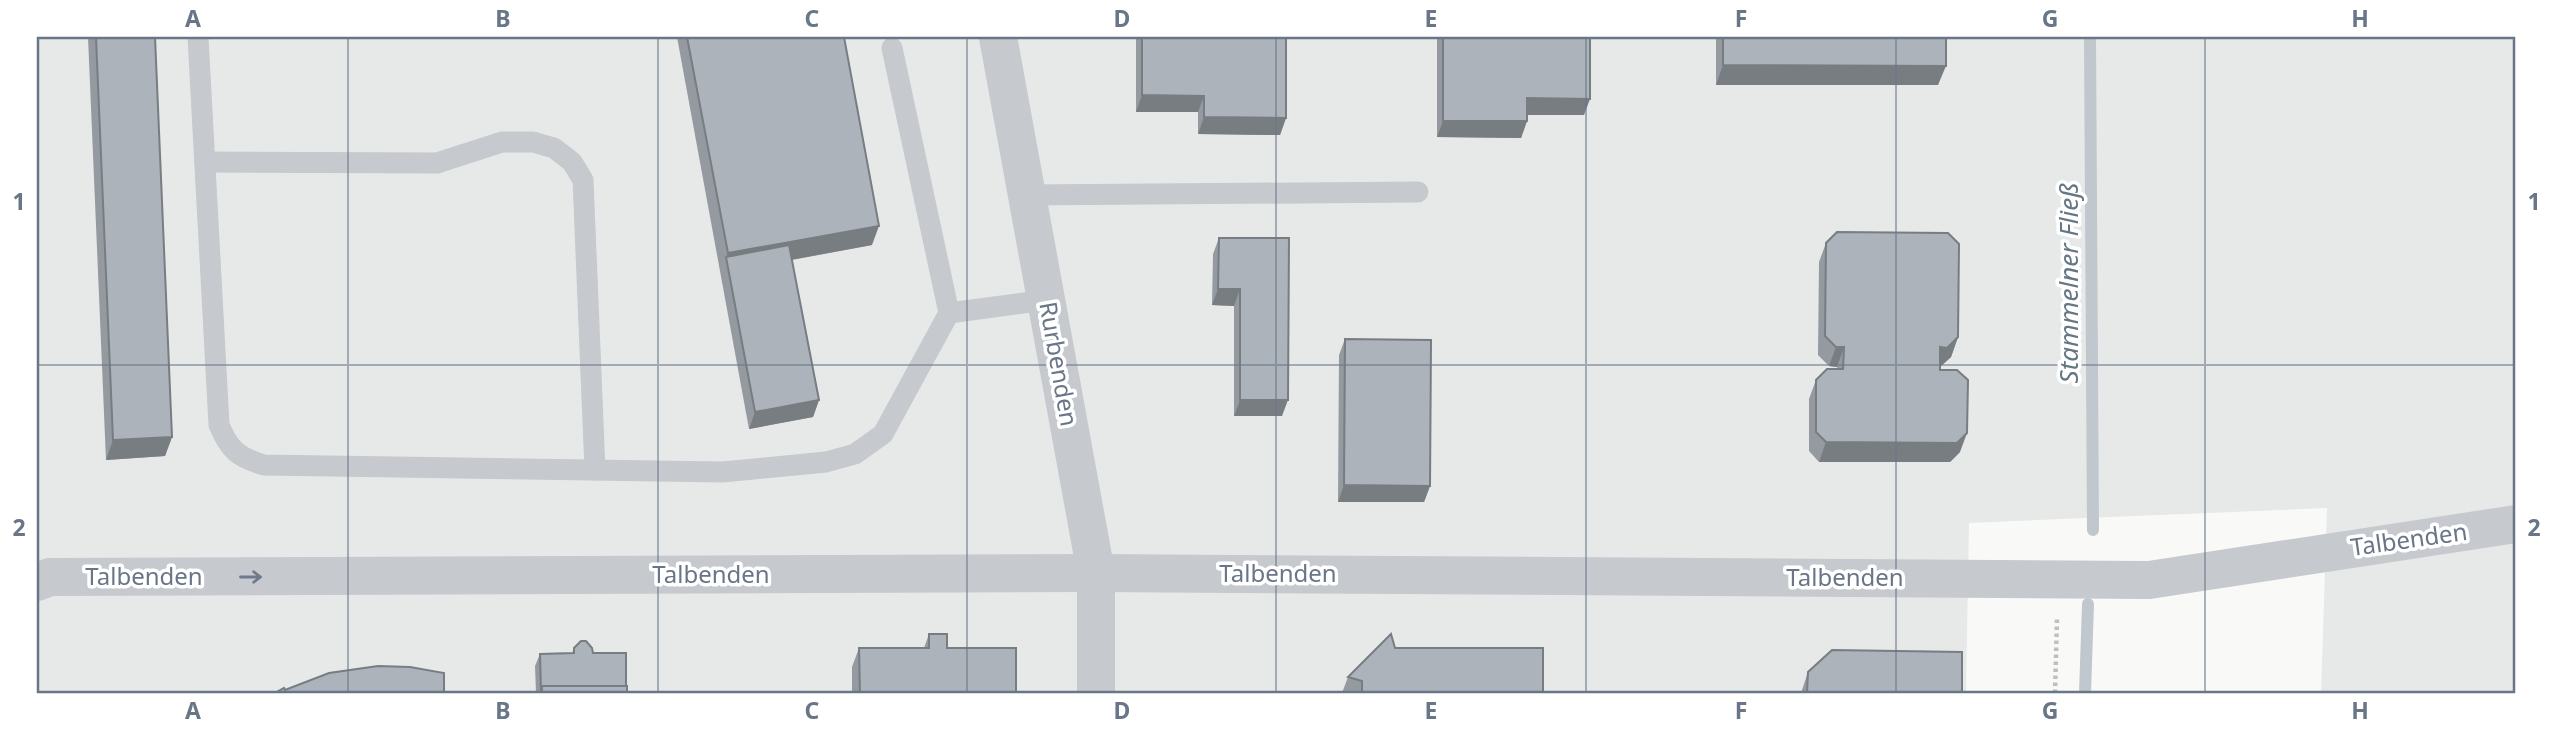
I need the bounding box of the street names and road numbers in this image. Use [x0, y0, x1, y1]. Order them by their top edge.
street label: Rurbenden [1032, 299, 1087, 429]
street label: Talbenden [2348, 514, 2469, 563]
street label: Talbenden [1219, 556, 1337, 589]
street label: Talbenden [652, 557, 770, 590]
street label: Talbenden [85, 559, 203, 592]
street label: Talbenden [1786, 560, 1904, 593]

